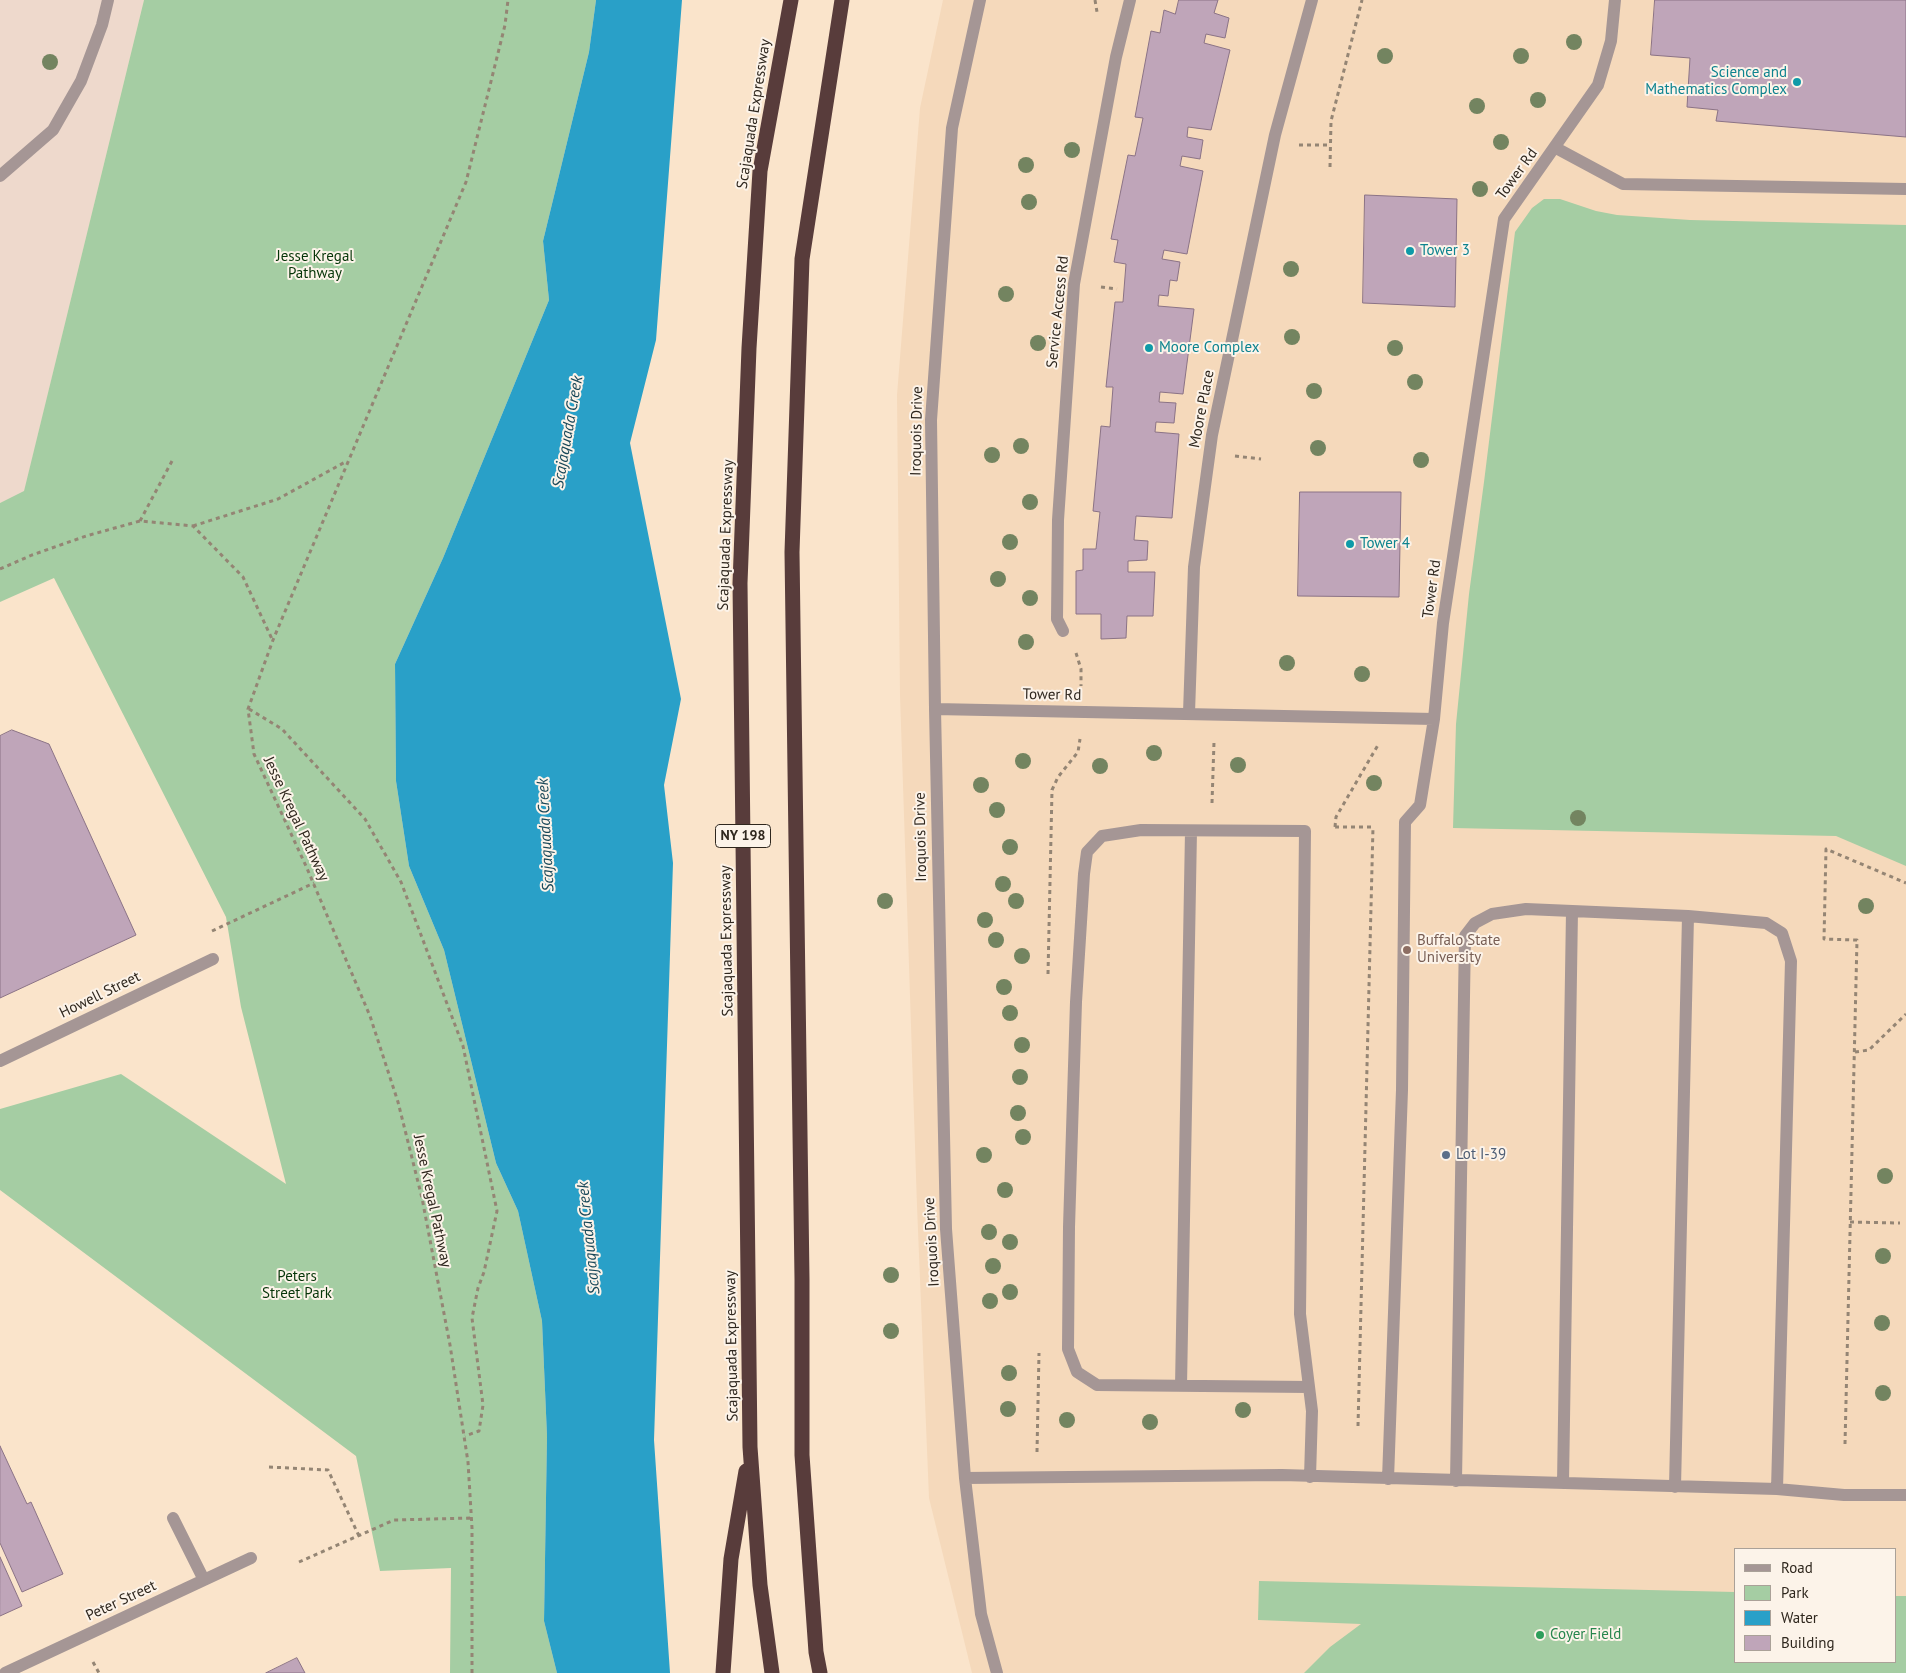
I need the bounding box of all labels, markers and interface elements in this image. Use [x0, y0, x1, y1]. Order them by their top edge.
street label: Scajaquada Expressway [733, 38, 775, 190]
place label: Science and Mathematics Complex [1645, 64, 1787, 99]
marker: Science and Mathematics Complex [1791, 76, 1803, 88]
street label: Tower Rd [1492, 145, 1542, 203]
place label: Tower 3 [1420, 242, 1470, 260]
marker: Tower 3 [1404, 245, 1416, 257]
park label: Jesse Kregal Pathway [276, 248, 354, 283]
street label: Service Access Rd [1043, 255, 1073, 369]
place label: Moore Complex [1159, 339, 1259, 357]
marker: Moore Complex [1143, 342, 1155, 354]
street label: Moore Place [1186, 369, 1218, 449]
water label: Scajaquada Creek [549, 374, 587, 490]
street label: Iroquois Drive [907, 386, 927, 476]
street label: Scajaquada Expressway [714, 459, 738, 611]
place label: Tower 4 [1360, 535, 1410, 553]
marker: Tower 4 [1344, 538, 1356, 550]
street label: Tower Rd [1419, 559, 1445, 619]
street label: Tower Rd [1022, 685, 1082, 705]
street label: Jesse Kregal Pathway [259, 754, 333, 884]
water label: Scajaquada Creek [533, 778, 559, 892]
street label: Iroquois Drive [911, 792, 931, 882]
road number: NY 198 [716, 824, 770, 848]
street label: Scajaquada Expressway [717, 865, 737, 1017]
place label: Buffalo State University [1417, 932, 1500, 967]
marker: Buffalo State University [1401, 944, 1413, 956]
street label: Howell Street [57, 968, 143, 1022]
street label: Jesse Kregal Pathway [409, 1133, 455, 1269]
place label: Lot I-39 [1456, 1146, 1506, 1164]
marker: Lot I-39 [1440, 1149, 1452, 1161]
water label: Scajaquada Creek [574, 1181, 604, 1295]
street label: Iroquois Drive [921, 1197, 943, 1287]
park label: Peters Street Park [262, 1268, 332, 1303]
street label: Scajaquada Expressway [722, 1270, 742, 1422]
legend [1734, 1548, 1896, 1663]
text: Road [1781, 1558, 1813, 1577]
street label: Peter Street [83, 1577, 159, 1625]
text: Park [1781, 1583, 1809, 1602]
text: Water [1781, 1608, 1818, 1627]
place label: Coyer Field [1550, 1626, 1621, 1644]
marker: Coyer Field [1534, 1629, 1546, 1641]
text: Building [1781, 1633, 1835, 1652]

